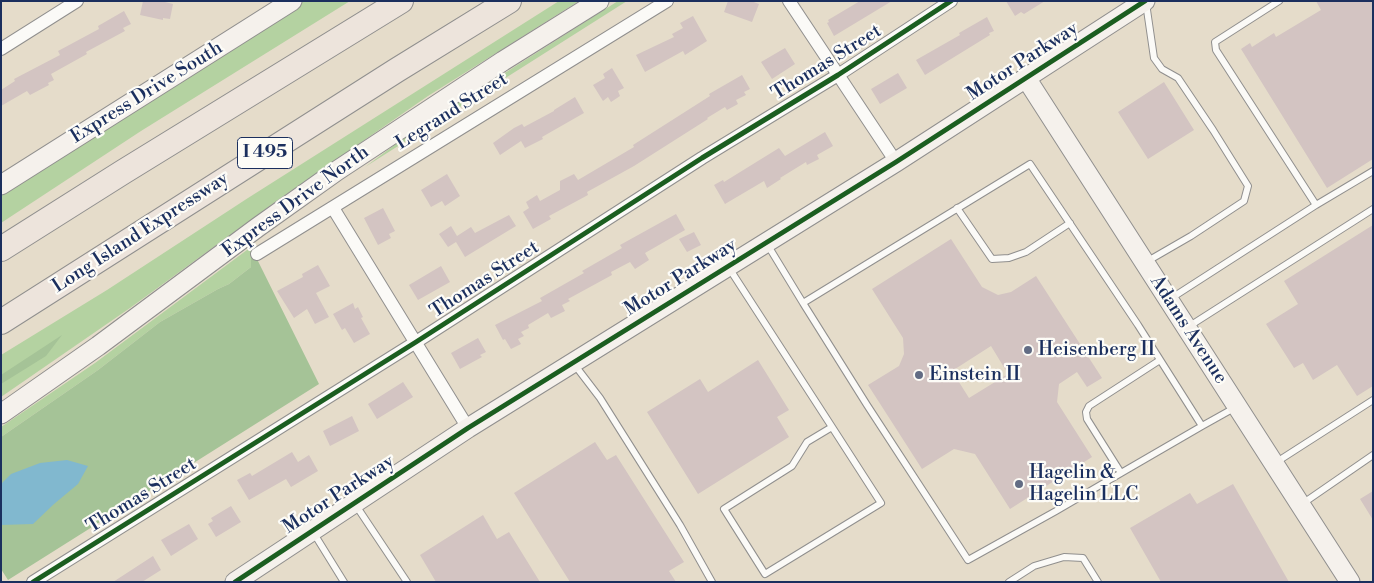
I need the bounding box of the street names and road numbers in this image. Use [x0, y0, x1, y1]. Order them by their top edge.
street label: Motor Parkway [963, 18, 1083, 106]
street label: Thomas Street [768, 20, 886, 106]
street label: Express Drive South [67, 37, 227, 149]
street label: Legrand Street [392, 68, 512, 156]
road number: I 495 [238, 138, 292, 168]
street label: Express Drive North [218, 141, 374, 263]
street label: Long Island Expressway [49, 168, 233, 298]
street label: Motor Parkway [621, 234, 741, 322]
street label: Thomas Street [426, 236, 544, 324]
street label: Adams Avenue [1144, 272, 1232, 388]
street label: Motor Parkway [279, 451, 399, 539]
street label: Thomas Street [83, 453, 201, 539]

